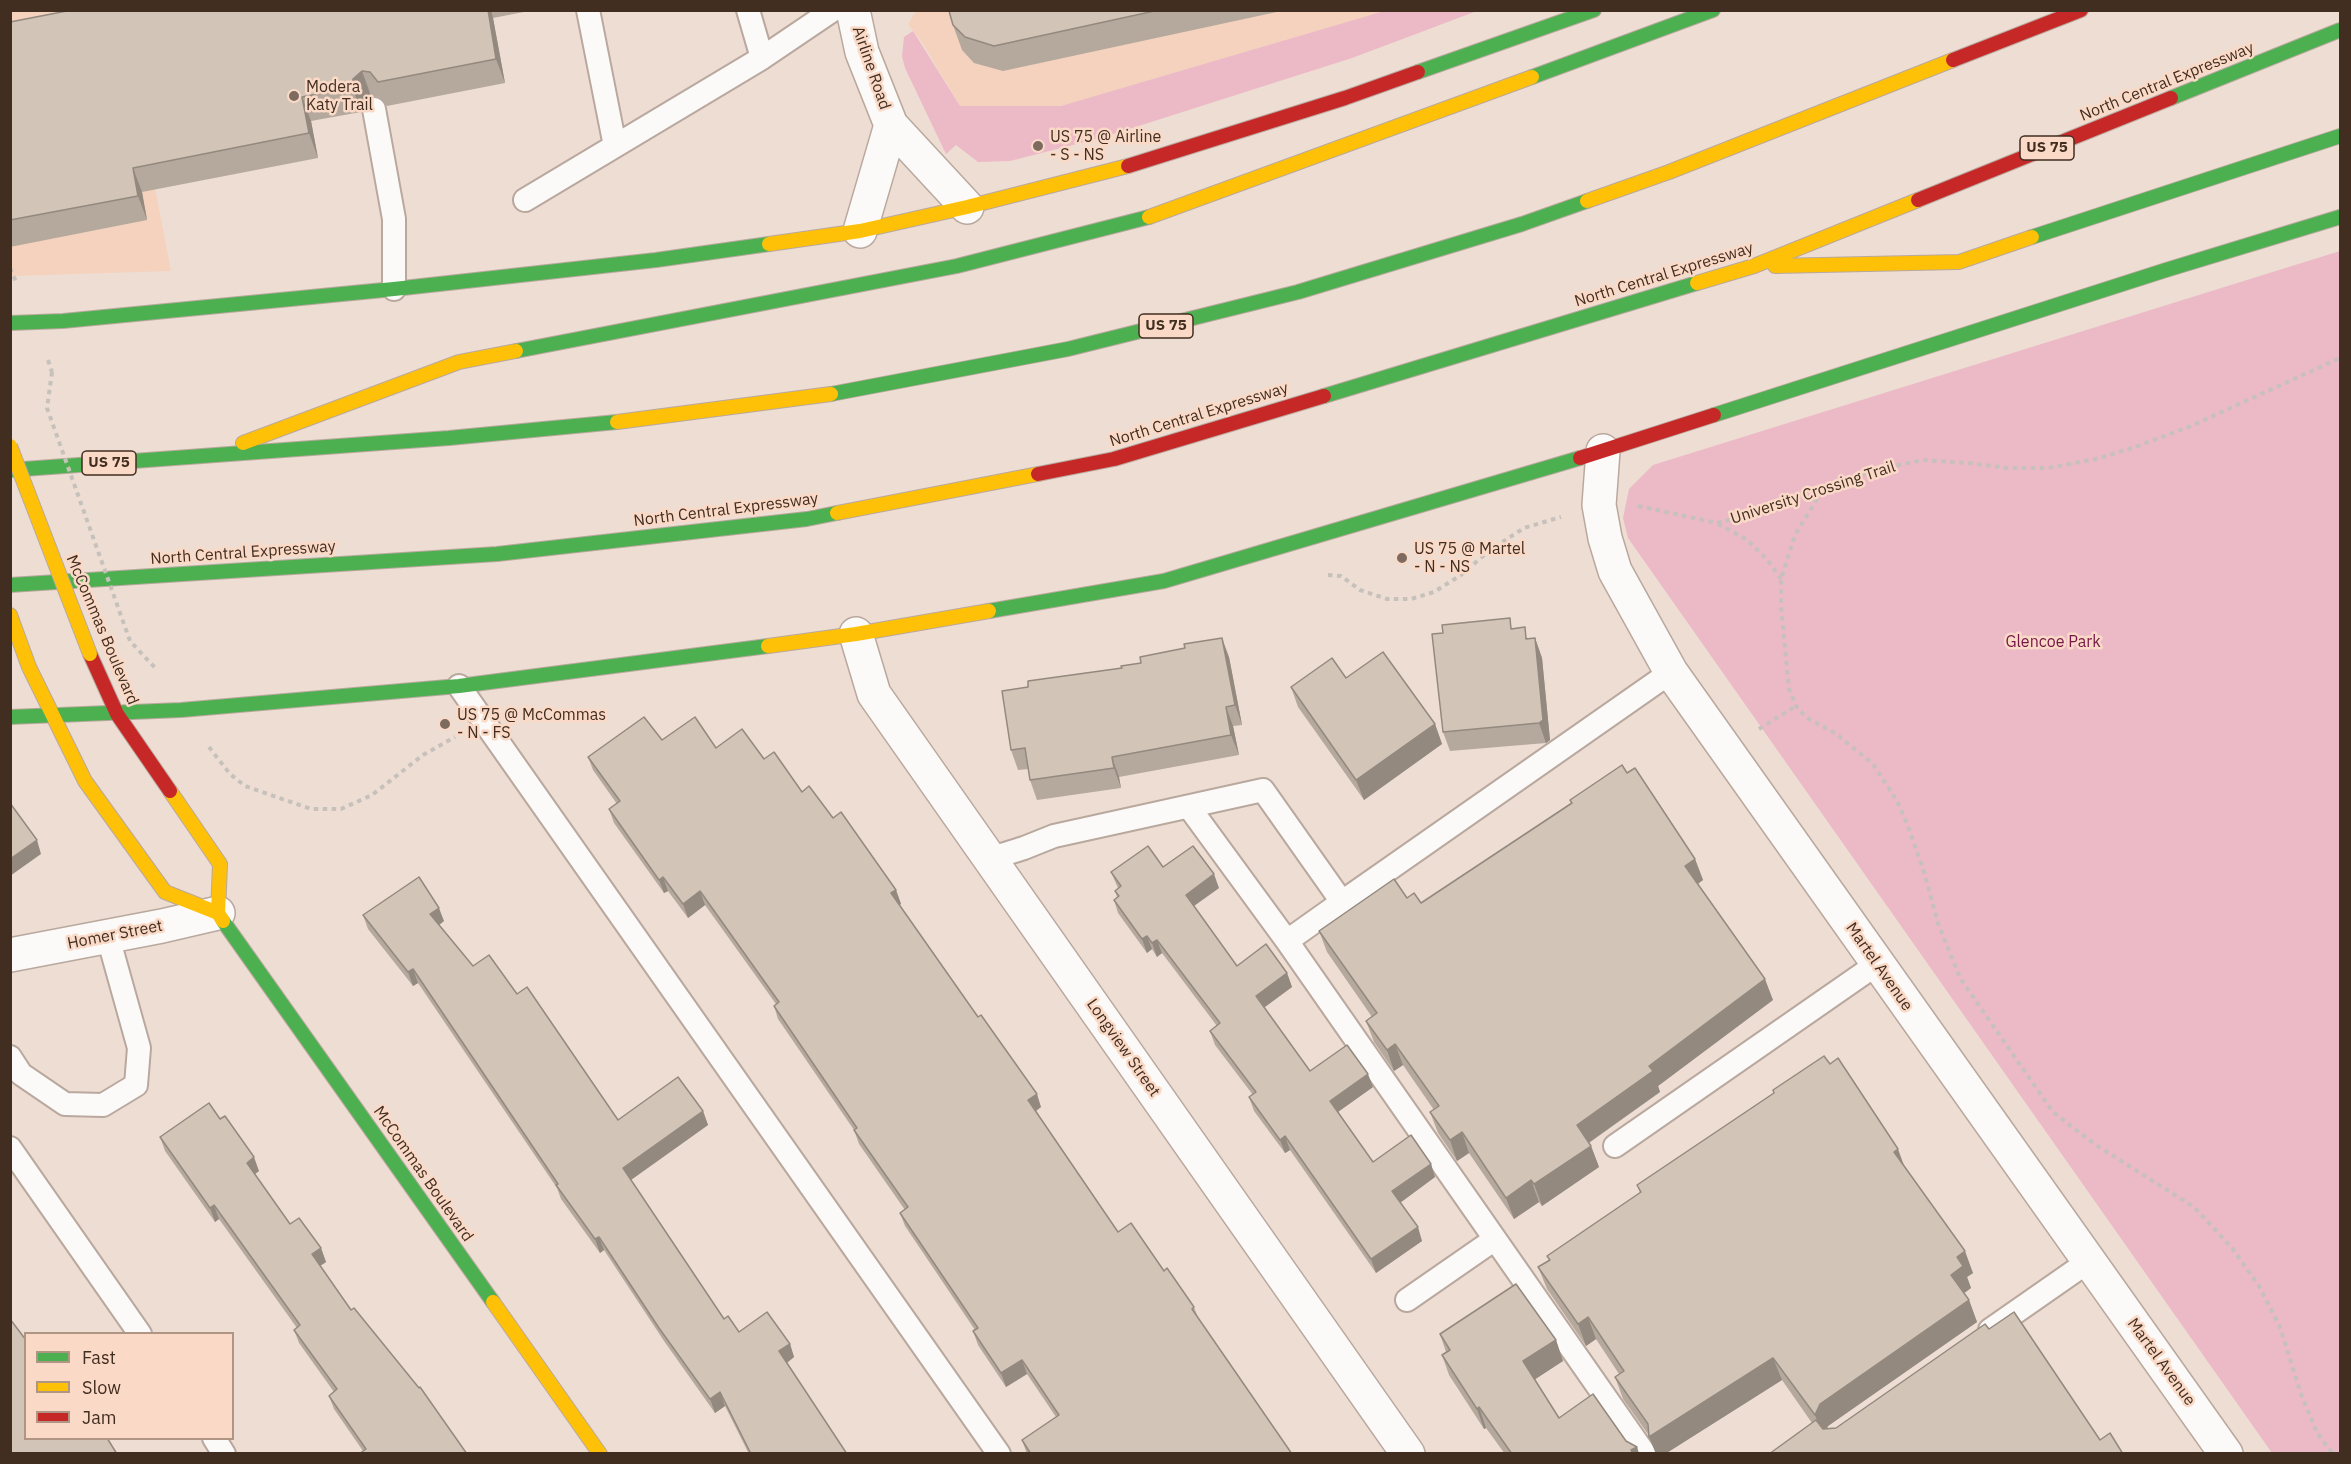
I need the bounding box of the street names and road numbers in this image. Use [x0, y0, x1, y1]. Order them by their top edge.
street label: Airline Road [848, 24, 894, 112]
street label: North Central Expressway [2077, 38, 2257, 126]
road number: US 75 [2020, 136, 2074, 160]
street label: North Central Expressway [1572, 239, 1756, 311]
road number: US 75 [1139, 314, 1193, 338]
street label: North Central Expressway [1107, 379, 1291, 451]
road number: US 75 [82, 451, 136, 475]
street label: University Crossing Trail [1728, 457, 1898, 529]
street label: North Central Expressway [633, 489, 819, 531]
street label: North Central Expressway [150, 537, 336, 569]
street label: McCommas Boulevard [62, 552, 142, 708]
street label: Homer Street [66, 916, 164, 954]
street label: Martel Avenue [1841, 919, 1917, 1015]
street label: Longview Street [1082, 995, 1164, 1101]
street label: McCommas Boulevard [369, 1103, 477, 1245]
street label: Martel Avenue [2123, 1315, 2199, 1409]

